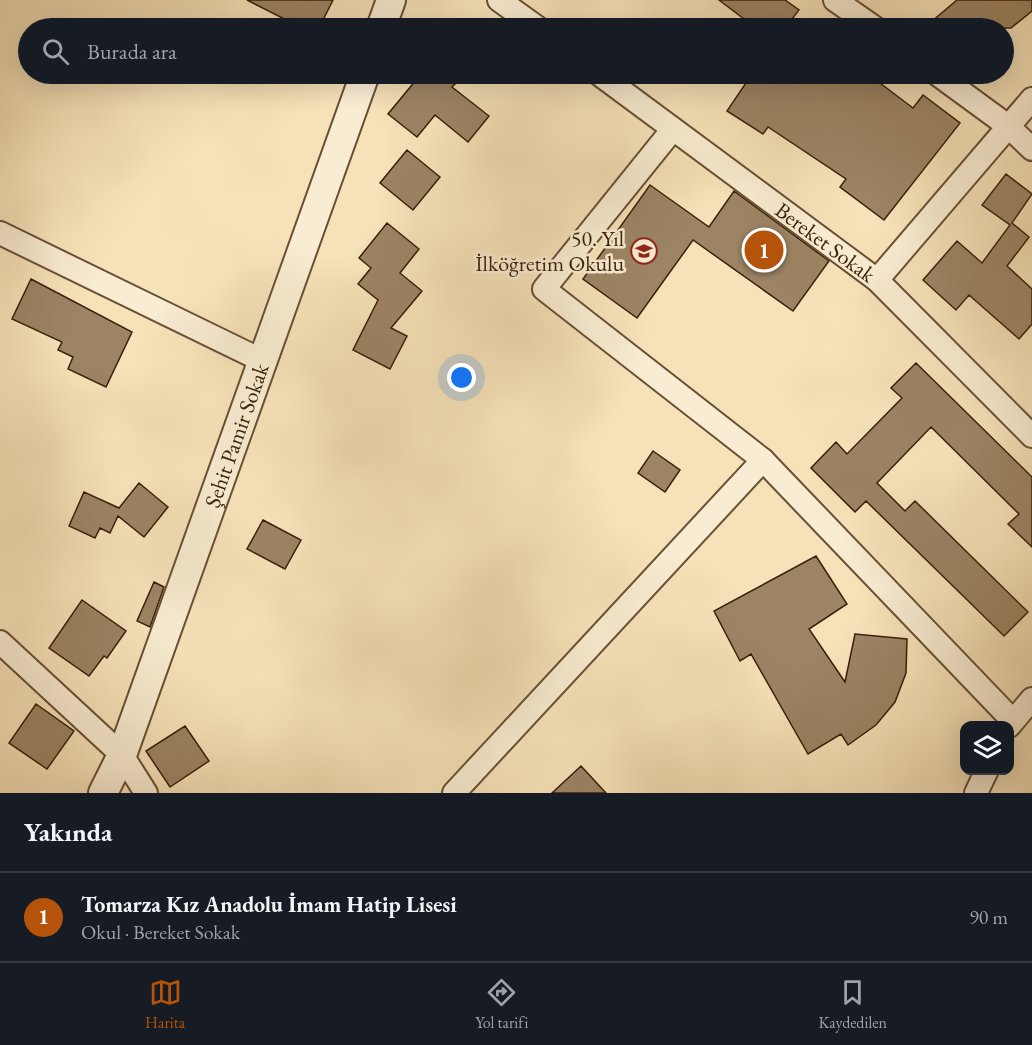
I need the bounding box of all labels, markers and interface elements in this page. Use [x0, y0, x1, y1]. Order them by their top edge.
search box [18, 18, 1014, 84]
icon: search [39, 35, 72, 68]
text: Burada ara [87, 37, 177, 66]
street label: Bereket Sokak [770, 195, 882, 289]
place label: 50. Yıl İlköğretim Okulu [475, 224, 624, 278]
pin: 1 [744, 228, 783, 272]
school or university icon: 50. Yıl İlköğretim Okulu [629, 236, 659, 266]
street label: Şehit Pamir Sokak [197, 359, 275, 511]
your location [447, 363, 476, 392]
map controls [960, 721, 1014, 775]
button: layers [960, 721, 1014, 775]
text: Yakında [24, 815, 112, 849]
text: Tomarza Kız Anadolu İmam Hatip Lisesi [81, 890, 457, 919]
text: 1 [38, 904, 49, 930]
text: 90 m [969, 904, 1008, 930]
text: Okul · Bereket Sokak [81, 919, 240, 945]
tab: Harita [145, 976, 185, 1033]
tab: Yol tarifi [475, 976, 528, 1033]
tab: Kaydedilen [818, 976, 887, 1033]

